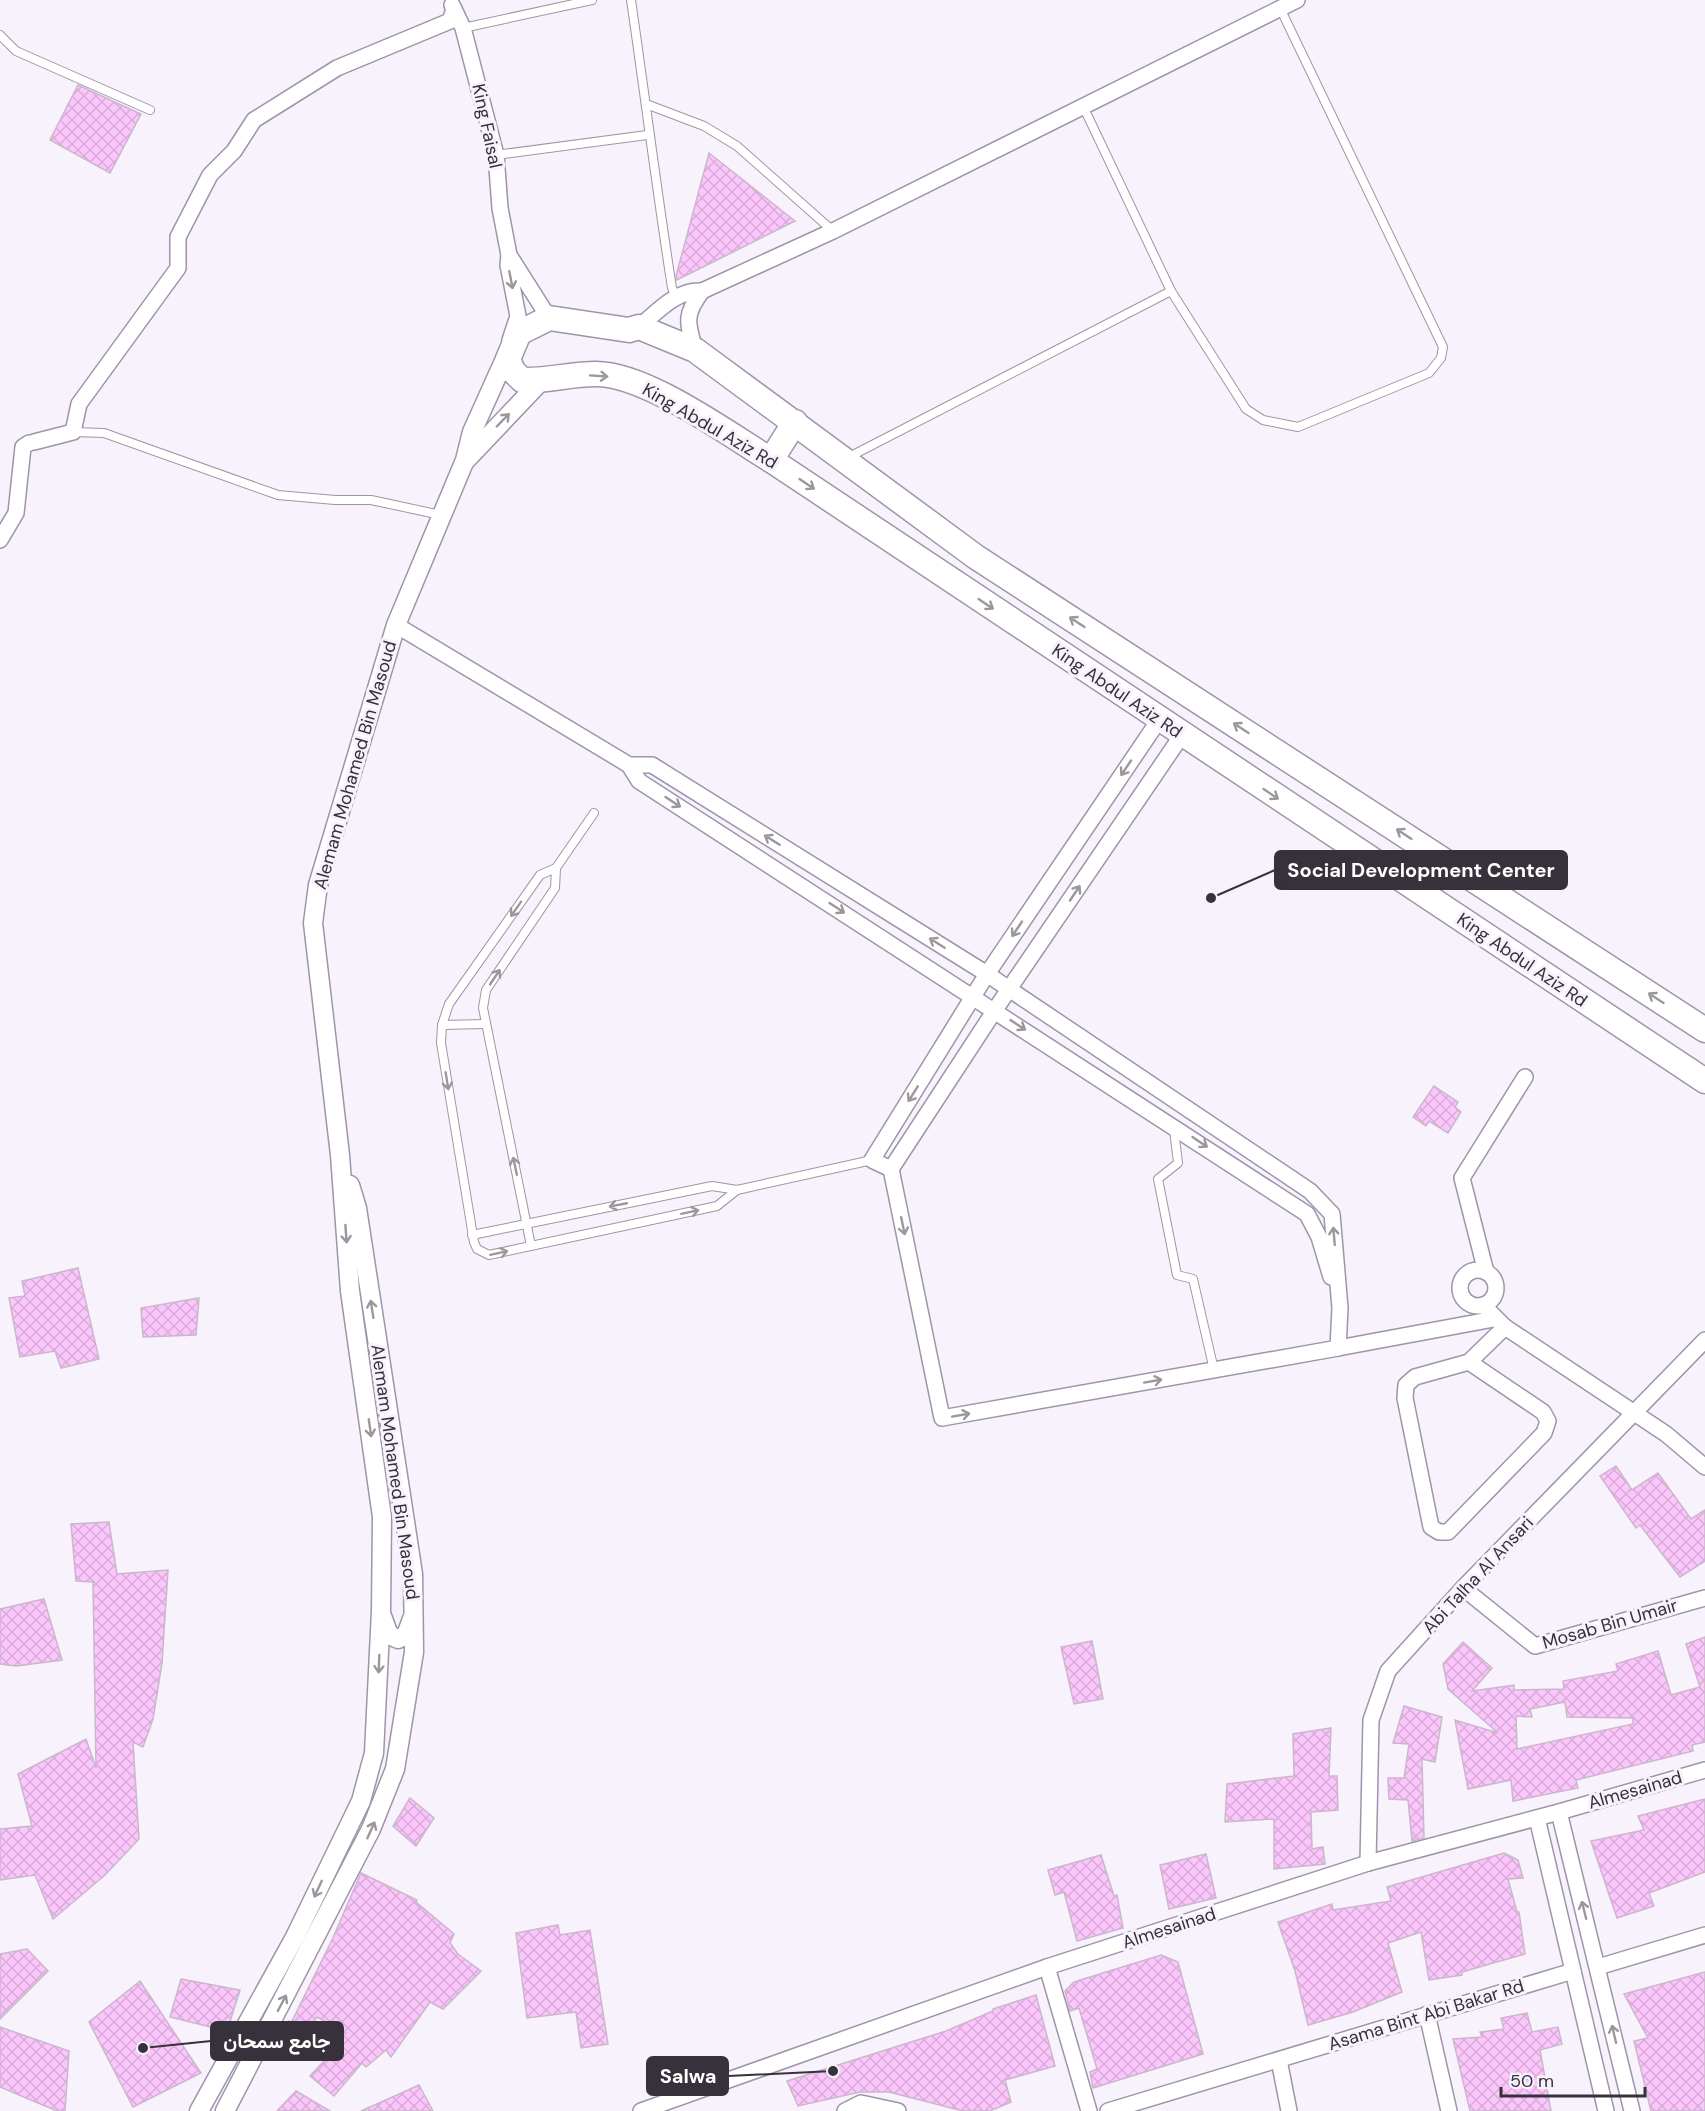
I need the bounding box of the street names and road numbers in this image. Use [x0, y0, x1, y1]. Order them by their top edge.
street label: King Faisal [466, 81, 508, 171]
street label: King Abdul Aziz Rd [638, 377, 782, 475]
street label: Alemam Mohamed Bin Masoud [308, 638, 402, 892]
street label: King Abdul Aziz Rd [1047, 638, 1187, 744]
street label: King Abdul Aziz Rd [1452, 907, 1592, 1013]
street label: Alemam Mohamed Bin Masoud [365, 1343, 425, 1601]
street label: Abi Talha Al Ansari [1417, 1511, 1539, 1639]
street label: Mosab Bin Umair [1540, 1593, 1681, 1655]
street label: Almesainad [1585, 1765, 1685, 1815]
street label: Almesainad [1119, 1902, 1219, 1954]
street label: Asama Bint Abi Bakar Rd [1325, 1974, 1527, 2056]

